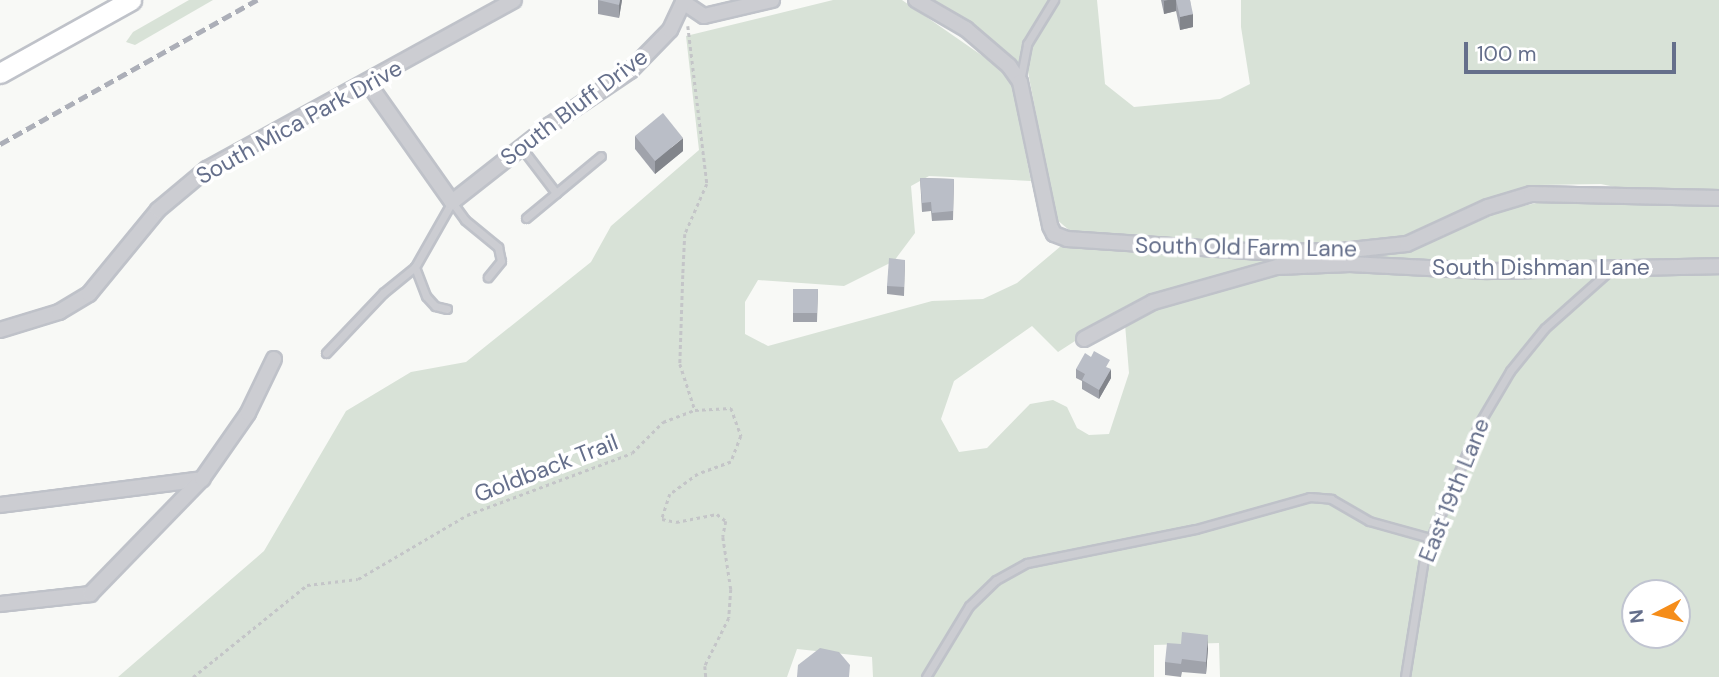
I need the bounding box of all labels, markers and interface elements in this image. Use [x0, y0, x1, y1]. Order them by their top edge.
scale bar [1467, 28, 1679, 72]
text: 100 m [1477, 40, 1537, 68]
street label: South Bluff Drive [495, 43, 653, 171]
street label: South Mica Park Drive [191, 54, 407, 190]
street label: South Old Farm Lane [1135, 231, 1357, 263]
street label: South Dishman Lane [1432, 253, 1650, 281]
street label: East 19th Lane [1413, 414, 1495, 566]
street label: Goldback Trail [470, 428, 622, 508]
north arrow [1621, 579, 1691, 649]
text: N [1623, 608, 1650, 625]

